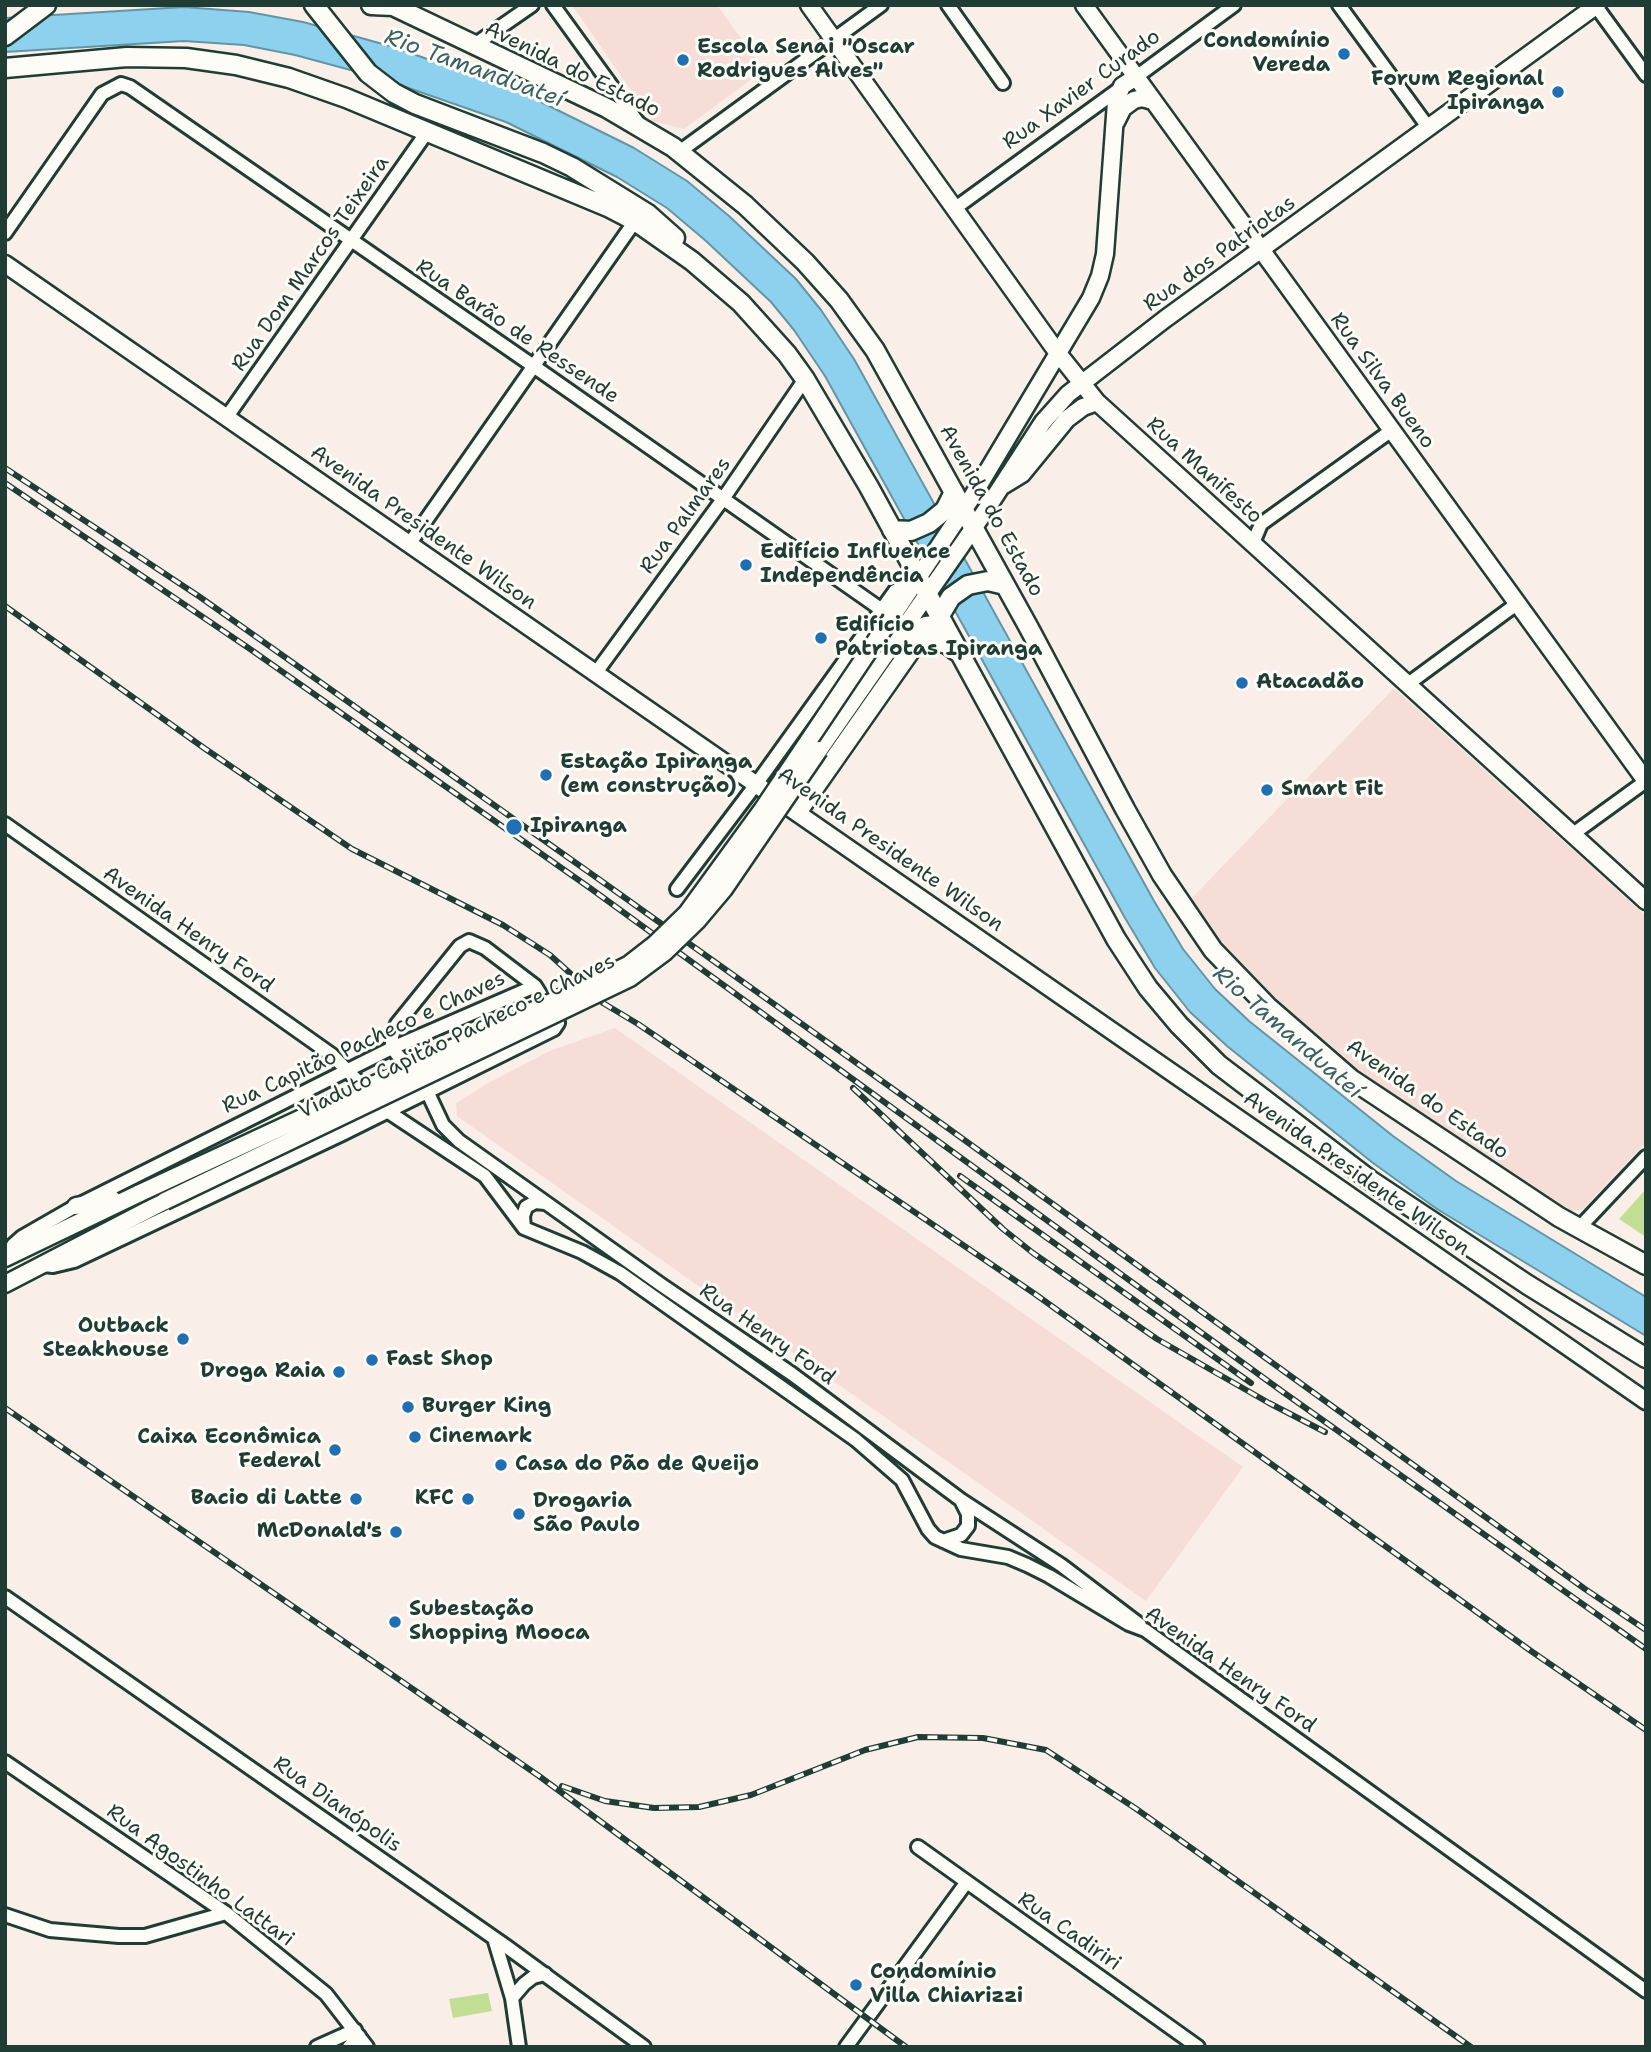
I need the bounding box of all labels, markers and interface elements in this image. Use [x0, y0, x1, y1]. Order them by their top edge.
street label: Avenida do Estado [480, 17, 664, 123]
water label: Rio Tamanduateí [380, 24, 568, 114]
street label: Rua Xavier Curado [998, 24, 1166, 156]
place label: Condomínio Vereda [1203, 29, 1330, 79]
place label: Escola Senai "Oscar Rodrigues Alves" [697, 35, 915, 85]
marker: Condomínio Vereda [1336, 46, 1352, 62]
marker: Escola Senai "Oscar Rodrigues Alves" [675, 52, 691, 68]
place label: Forum Regional Ipiranga [1371, 67, 1544, 117]
marker: Forum Regional Ipiranga [1550, 84, 1566, 100]
street label: Rua Dom Marcos Teixeira [227, 152, 395, 376]
street label: Rua dos Patriotas [1139, 190, 1301, 318]
street label: Rua Barão de Ressende [411, 255, 623, 409]
street label: Rua Silva Bueno [1324, 308, 1440, 454]
street label: Rua Manifesto [1141, 412, 1267, 530]
street label: Avenida do Estado [933, 421, 1049, 601]
street label: Avenida Presidente Wilson [305, 440, 541, 616]
street label: Rua Palmares [635, 453, 737, 579]
place label: Edifício Influence Independência [760, 540, 951, 590]
marker: Edifício Influence Independência [738, 557, 754, 573]
place label: Edifício Patriotas Ipiranga [835, 613, 1042, 663]
marker: Edifício Patriotas Ipiranga [813, 630, 829, 646]
place label: Atacadão [1256, 670, 1364, 696]
marker: Atacadão [1234, 675, 1250, 691]
place label: Estação Ipiranga (em construção) [560, 750, 752, 800]
street label: Avenida Presidente Wilson [772, 762, 1008, 938]
marker: Estação Ipiranga (em construção) [538, 767, 554, 783]
place label: Smart Fit [1281, 777, 1384, 803]
marker: Smart Fit [1259, 782, 1275, 798]
place label: Ipiranga [530, 814, 627, 840]
marker: Ipiranga [504, 817, 524, 837]
street label: Avenida Henry Ford [98, 861, 278, 999]
street label: Viaduto Capitão Pacheco e Chaves [295, 949, 619, 1125]
water label: Rio Tamanduateí [1207, 961, 1367, 1105]
street label: Rua Capitão Pacheco e Chaves [219, 966, 509, 1120]
street label: Avenida do Estado [1341, 1035, 1513, 1165]
street label: Avenida Presidente Wilson [1238, 1086, 1474, 1262]
street label: Rua Henry Ford [694, 1279, 840, 1391]
place label: Outback Steakhouse [42, 1314, 169, 1364]
marker: Outback Steakhouse [175, 1331, 191, 1347]
place label: Fast Shop [386, 1347, 493, 1373]
marker: Fast Shop [364, 1352, 380, 1368]
place label: Droga Raia [200, 1359, 325, 1385]
marker: Droga Raia [331, 1364, 347, 1380]
place label: Burger King [422, 1394, 551, 1420]
marker: Burger King [400, 1399, 416, 1415]
place label: Cinemark [429, 1424, 532, 1450]
place label: Caixa Econômica Federal [137, 1425, 321, 1475]
marker: Cinemark [407, 1429, 423, 1445]
marker: Caixa Econômica Federal [327, 1442, 343, 1458]
place label: Casa do Pão de Queijo [515, 1452, 759, 1478]
marker: Casa do Pão de Queijo [493, 1457, 509, 1473]
place label: Bacio di Latte [191, 1486, 342, 1512]
place label: KFC [415, 1486, 454, 1512]
place label: Drogaria São Paulo [533, 1489, 640, 1539]
marker: Bacio di Latte [348, 1491, 364, 1507]
marker: KFC [460, 1491, 476, 1507]
marker: Drogaria São Paulo [511, 1506, 527, 1522]
place label: McDonald's [257, 1519, 382, 1545]
marker: McDonald's [388, 1524, 404, 1540]
place label: Subestação Shopping Mooca [409, 1597, 590, 1647]
street label: Avenida Henry Ford [1140, 1601, 1320, 1739]
marker: Subestação Shopping Mooca [387, 1614, 403, 1630]
street label: Rua Dianópolis [268, 1751, 406, 1859]
street label: Rua Agostinho Lattari [101, 1799, 299, 1953]
street label: Rua Cadiriri [1012, 1887, 1126, 1977]
place label: Condomínio Villa Chiarizzi [870, 1960, 1023, 2010]
marker: Condomínio Villa Chiarizzi [848, 1977, 864, 1993]

